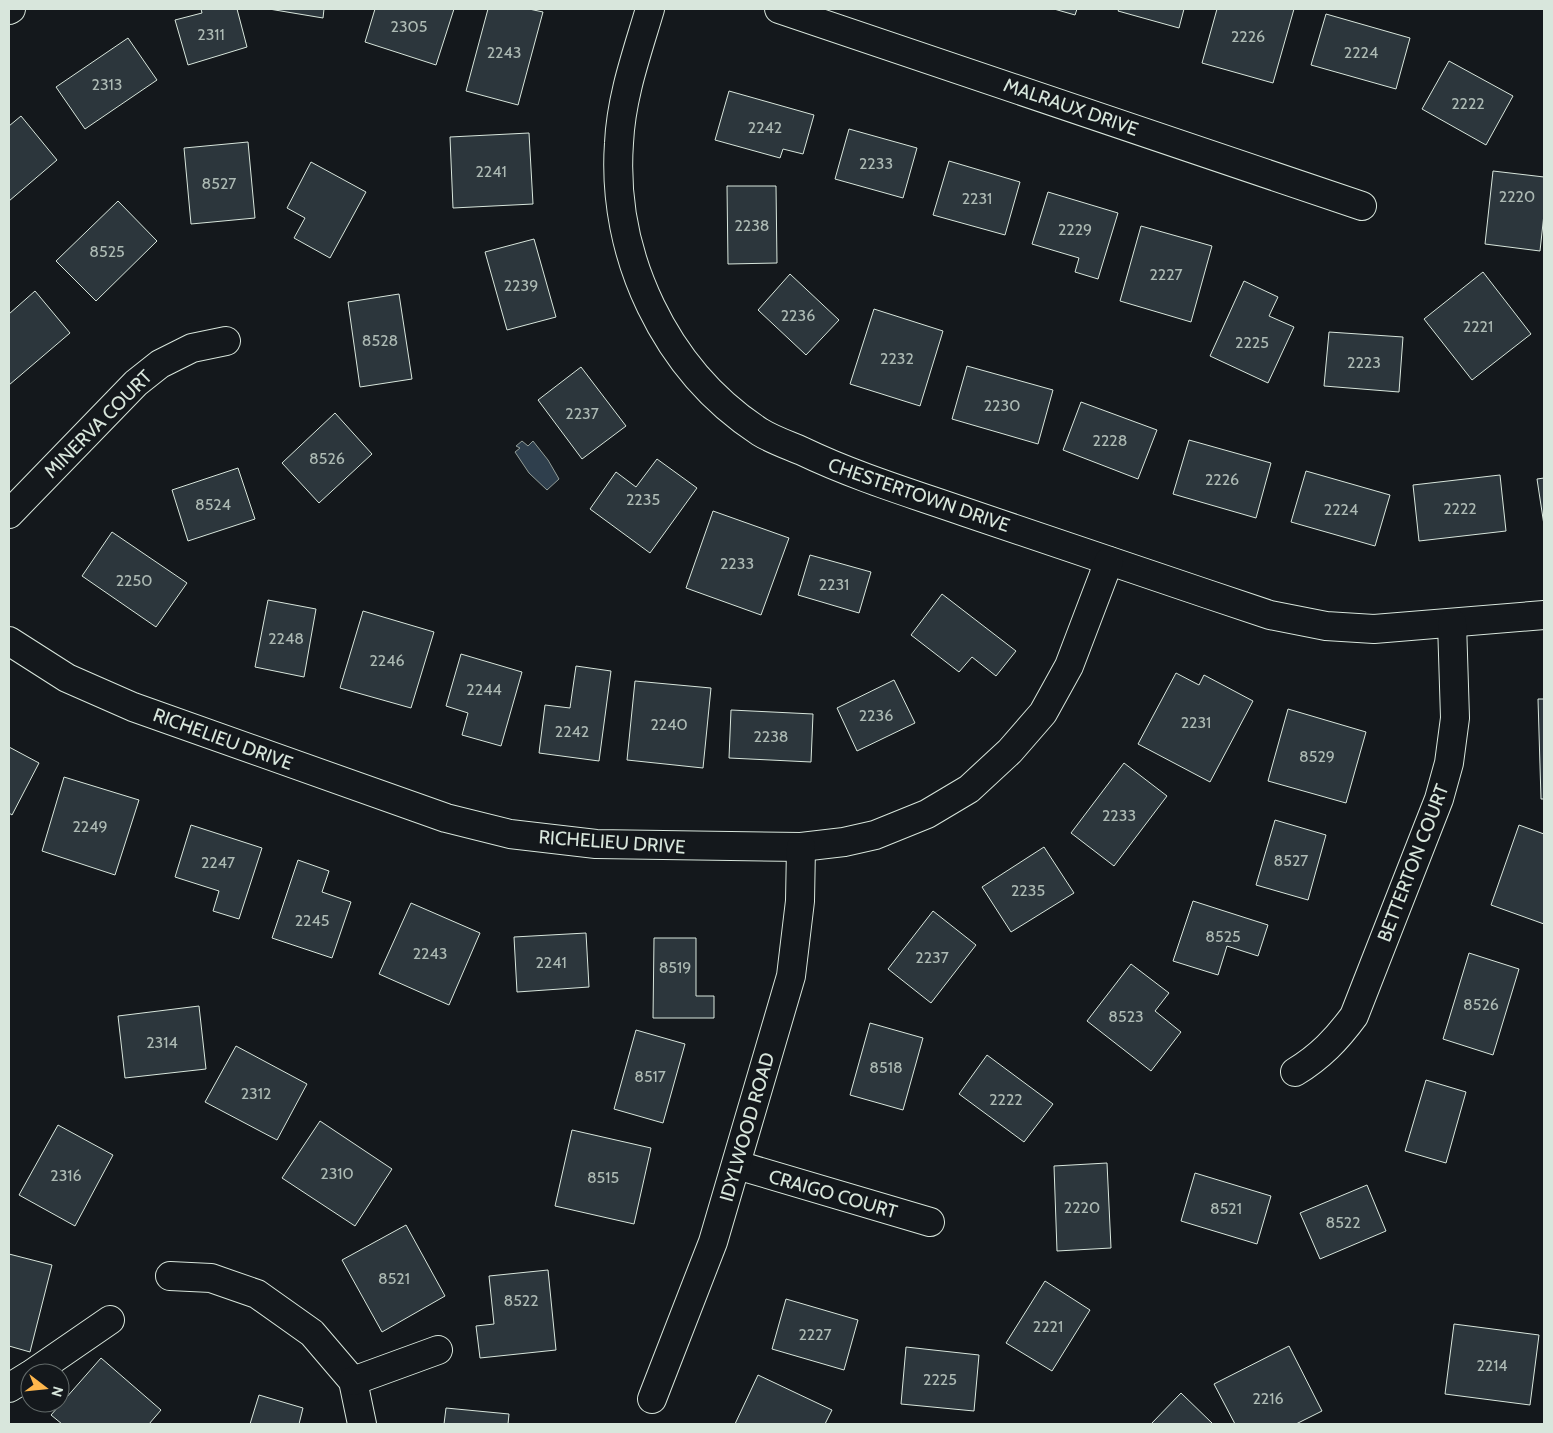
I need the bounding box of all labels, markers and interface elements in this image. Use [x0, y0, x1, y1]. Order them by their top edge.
house number: 2305 [391, 17, 427, 36]
house number: 2311 [197, 25, 225, 44]
house number: 2226 [1231, 27, 1265, 46]
house number: 2243 [487, 43, 521, 62]
house number: 2224 [1344, 43, 1378, 62]
street label: MALRAUX DRIVE [1001, 73, 1141, 141]
house number: 2313 [92, 75, 122, 94]
house number: 2222 [1451, 94, 1485, 113]
house number: 2242 [748, 118, 782, 137]
house number: 2233 [859, 154, 893, 173]
house number: 2241 [475, 162, 507, 181]
house number: 8527 [202, 174, 236, 193]
house number: 2220 [1499, 187, 1535, 206]
house number: 2231 [962, 189, 992, 208]
house number: 2238 [734, 216, 770, 235]
house number: 2229 [1058, 220, 1092, 239]
house number: 8525 [89, 242, 125, 261]
house number: 2227 [1149, 265, 1183, 284]
house number: 2239 [504, 276, 538, 295]
house number: 2236 [781, 306, 815, 325]
house number: 2221 [1463, 317, 1493, 336]
house number: 8528 [362, 331, 398, 350]
house number: 2225 [1235, 333, 1269, 352]
house number: 2232 [880, 349, 914, 368]
house number: 2223 [1347, 353, 1381, 372]
street label: MINERVA COURT [39, 365, 157, 483]
house number: 2230 [984, 396, 1020, 415]
house number: 2237 [565, 404, 599, 423]
house number: 2228 [1093, 431, 1127, 450]
house number: 8526 [309, 449, 345, 468]
street label: CHESTERTOWN DRIVE [825, 453, 1013, 537]
house number: 2226 [1205, 470, 1239, 489]
house number: 2235 [626, 490, 660, 509]
house number: 8524 [195, 495, 231, 514]
house number: 2222 [1443, 499, 1477, 518]
house number: 2224 [1324, 500, 1358, 519]
house number: 2233 [720, 554, 754, 573]
house number: 2250 [116, 571, 152, 590]
house number: 2231 [819, 575, 849, 594]
house number: 2248 [268, 629, 304, 648]
house number: 2246 [369, 651, 405, 670]
house number: 2244 [466, 680, 502, 699]
street label: RICHELIEU DRIVE [150, 703, 296, 775]
house number: 2236 [859, 706, 893, 725]
house number: 2231 [1181, 713, 1211, 732]
house number: 2240 [650, 715, 688, 734]
house number: 2242 [555, 722, 589, 741]
house number: 2238 [753, 727, 789, 746]
house number: 8529 [1299, 747, 1335, 766]
street label: BETTERTON COURT [1372, 781, 1454, 945]
house number: 2233 [1102, 806, 1136, 825]
house number: 2249 [72, 817, 108, 836]
street label: RICHELIEU DRIVE [538, 825, 686, 859]
house number: 8527 [1274, 851, 1308, 870]
house number: 2247 [201, 853, 235, 872]
house number: 2235 [1011, 881, 1045, 900]
house number: 2245 [295, 911, 329, 930]
house number: 8525 [1205, 927, 1241, 946]
house number: 2243 [413, 944, 447, 963]
house number: 2237 [915, 948, 949, 967]
house number: 2241 [535, 953, 567, 972]
house number: 8519 [659, 958, 691, 977]
house number: 8526 [1463, 995, 1499, 1014]
house number: 8523 [1108, 1007, 1144, 1026]
house number: 2314 [146, 1033, 178, 1052]
street label: IDYLWOOD ROAD [715, 1050, 779, 1204]
house number: 8518 [869, 1058, 903, 1077]
house number: 8517 [634, 1067, 666, 1086]
house number: 2312 [241, 1084, 271, 1103]
house number: 2222 [989, 1090, 1023, 1109]
house number: 2310 [320, 1164, 354, 1183]
street label: CRAIGO COURT [766, 1165, 900, 1223]
house number: 2316 [50, 1166, 82, 1185]
house number: 8515 [587, 1168, 619, 1187]
house number: 2220 [1064, 1198, 1100, 1217]
house number: 8521 [1210, 1199, 1242, 1218]
house number: 8522 [1325, 1213, 1361, 1232]
house number: 8521 [378, 1269, 410, 1288]
house number: 8522 [503, 1291, 539, 1310]
house number: 2221 [1033, 1317, 1063, 1336]
house number: 2227 [798, 1325, 832, 1344]
house number: 2214 [1476, 1356, 1508, 1375]
north arrow [20, 1363, 70, 1413]
house number: 2225 [923, 1370, 957, 1389]
text: N [47, 1384, 68, 1399]
house number: 2216 [1252, 1389, 1284, 1408]

